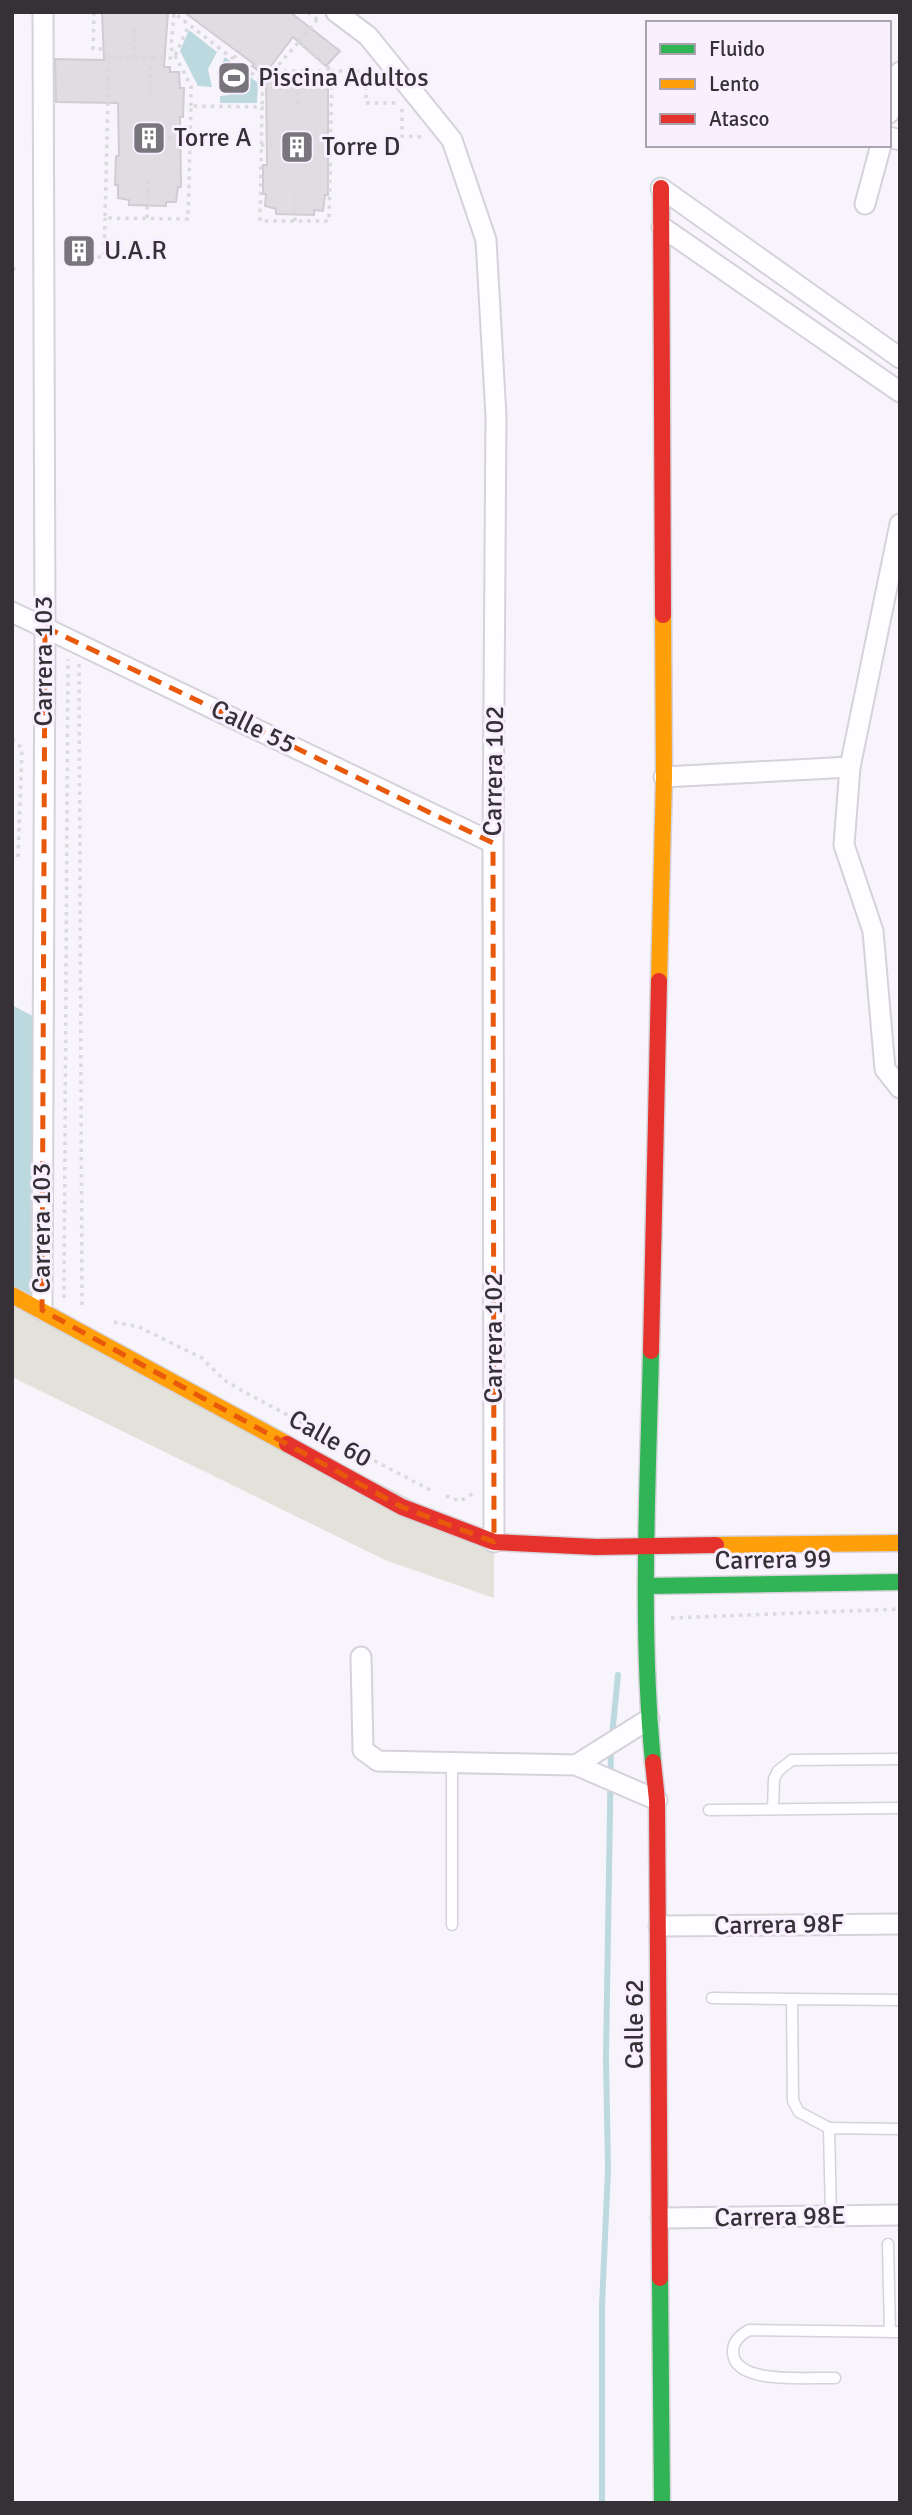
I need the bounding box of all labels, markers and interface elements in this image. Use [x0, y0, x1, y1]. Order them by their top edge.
legend [646, 21, 891, 147]
text: Fluido [709, 36, 765, 62]
sports icon: Piscina Adultos [215, 59, 253, 97]
place label: Piscina Adultos [258, 62, 429, 94]
text: Lento [709, 71, 759, 97]
text: Atasco [709, 106, 769, 132]
building icon: Torre A [130, 119, 168, 157]
place label: Torre A [174, 122, 252, 154]
building icon: Torre D [278, 128, 316, 166]
place label: Torre D [322, 131, 400, 163]
building icon: U.A.R [60, 232, 98, 270]
place label: U.A.R [104, 235, 167, 267]
street label: Carrera 103 [28, 596, 60, 726]
street label: Calle 55 [205, 693, 301, 761]
street label: Carrera 102 [477, 705, 511, 837]
street label: Carrera 103 [26, 1163, 58, 1293]
street label: Carrera 102 [478, 1273, 510, 1403]
street label: Calle 60 [283, 1403, 377, 1475]
street label: Carrera 99 [714, 1543, 832, 1577]
street label: Carrera 98F [714, 1908, 844, 1942]
street label: Calle 62 [619, 1979, 651, 2069]
street label: Carrera 98E [714, 2200, 846, 2234]

